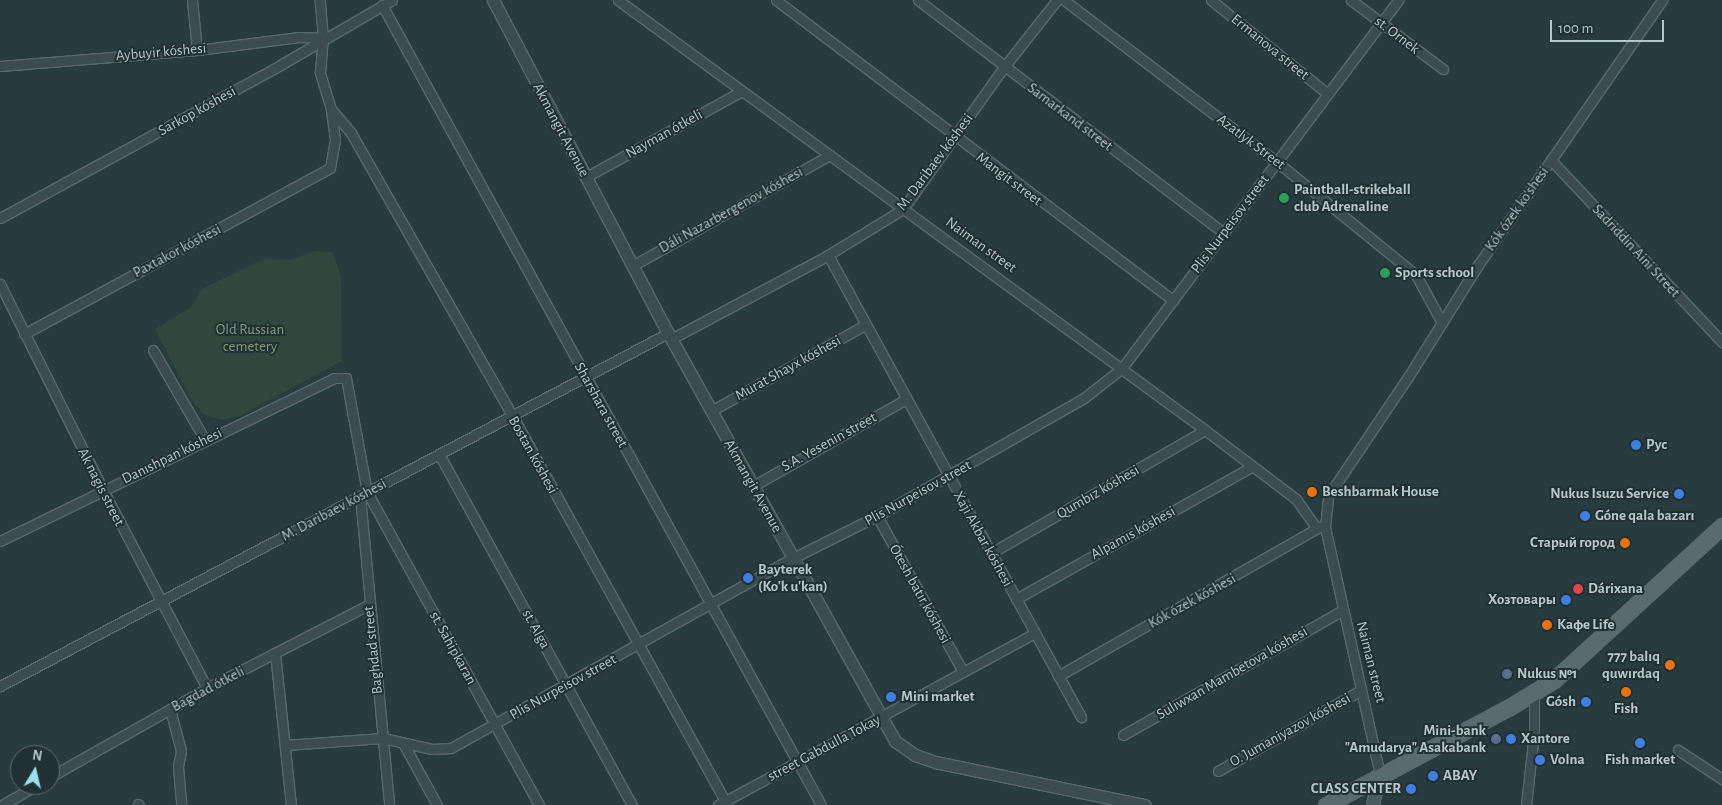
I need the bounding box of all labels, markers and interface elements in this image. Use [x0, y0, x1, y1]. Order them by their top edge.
street label: Ermanova street [1227, 10, 1313, 84]
scale bar [1552, 10, 1666, 42]
street label: st. Ornek [1371, 12, 1423, 58]
text: 100 m [1558, 21, 1593, 36]
street label: Aybuyir kóshesi [115, 39, 207, 65]
street label: Samarkand street [1024, 79, 1116, 155]
street label: Akmangit Avenue [529, 80, 593, 180]
street label: Sarkop kóshesi [155, 82, 239, 140]
street label: Nayman ótkeli [622, 106, 706, 162]
street label: M. Daribaev kóshesi [893, 110, 977, 214]
street label: Azatlyk Street [1213, 110, 1289, 174]
street label: Mangit street [972, 148, 1046, 210]
street label: Dáli Nazarbergenov kóshesi [656, 163, 806, 257]
street label: Kók ózek ko'shesi [1481, 163, 1553, 255]
street label: Plis Nurpeisov street [1187, 171, 1273, 277]
place label: Paintball-strikeball club Adrenaline [1294, 180, 1411, 215]
marker: Paintball-strikeball club Adrenaline [1278, 192, 1290, 204]
street label: Sadriddin Aini Street [1588, 201, 1684, 301]
street label: Naiman street [942, 213, 1020, 277]
street label: Paxtakor kóshesi [130, 220, 224, 282]
place label: Sports school [1395, 264, 1474, 282]
marker: Sports school [1379, 267, 1391, 279]
park label: Old Russian cemetery [216, 320, 284, 355]
street label: Murat Shayx kóshesi [732, 331, 844, 405]
street label: Sharshara street [570, 359, 632, 451]
street label: S.A. Yesenin street [778, 408, 880, 476]
street label: Bostan kóshesi [504, 413, 562, 497]
street label: Danıshpan kóshesi [119, 424, 225, 488]
street label: Akmangit Avenue [720, 436, 786, 536]
place label: Рус [1646, 436, 1667, 454]
marker: Рус [1630, 439, 1642, 451]
street label: Ak nagis street [74, 445, 128, 529]
street label: Plis Nurpeisov street [862, 456, 974, 530]
street label: Qumbız kóshesi [1053, 461, 1143, 523]
street label: M. Daribaev kóshesi [278, 475, 390, 545]
place label: Beshbarmak House [1322, 483, 1439, 501]
place label: Nukus Isuzu Service [1550, 485, 1669, 503]
marker: Beshbarmak House [1306, 486, 1318, 498]
street label: Xaji Akbar kóshesi [949, 488, 1017, 590]
marker: Nukus Isuzu Service [1673, 488, 1685, 500]
street label: Alpamıs kóshesi [1088, 502, 1178, 564]
place label: Góne qala bazarı [1595, 507, 1694, 525]
marker: Góne qala bazarı [1579, 510, 1591, 522]
place label: Старый город [1530, 534, 1615, 552]
marker: Старый город [1619, 537, 1631, 549]
street label: Ótesh batır kóshesi [885, 541, 955, 647]
place label: Bayterek (Ko'k u'kan) [758, 560, 828, 595]
street label: Kók ózek kóshesi [1145, 570, 1239, 632]
marker: Bayterek (Ko'k u'kan) [742, 572, 754, 584]
place label: Dárixana [1588, 580, 1643, 598]
marker: Dárixana [1572, 583, 1584, 595]
place label: Хозтовары [1488, 591, 1556, 609]
marker: Хозтовары [1560, 594, 1572, 606]
street label: Baghdad street [359, 605, 387, 695]
street label: st. Alga [518, 606, 554, 652]
street label: st. Sahipkaran [425, 608, 481, 688]
place label: Кафе Life [1557, 616, 1615, 634]
street label: Naiman street [1352, 619, 1390, 705]
marker: Кафе Life [1541, 619, 1553, 631]
street label: Sulıwxan Mambetova kóshesi [1153, 622, 1311, 724]
place label: 777 balıq quwırdaq [1602, 647, 1660, 682]
street label: Plis Nurpeisov street [507, 650, 619, 724]
marker: 777 balıq quwırdaq [1664, 659, 1676, 671]
street label: Bagdad ótkeli [168, 662, 248, 716]
place label: Nukus №1 [1517, 665, 1577, 683]
marker: Nukus №1 [1501, 668, 1513, 680]
marker: Fish [1620, 686, 1632, 698]
place label: Mini market [901, 688, 975, 706]
street label: O. Jumaniyazov kóshesi [1226, 689, 1354, 771]
marker: Mini market [885, 691, 897, 703]
place label: Gósh [1546, 693, 1576, 711]
marker: Gósh [1580, 696, 1592, 708]
place label: Fish [1614, 700, 1638, 718]
street label: street Gabdulla Tokay [764, 711, 884, 785]
place label: Mini-bank "Amudarya" Asakabank [1345, 721, 1486, 756]
place label: Xantore [1521, 730, 1570, 748]
marker: Mini-bank "Amudarya" Asakabank [1490, 733, 1502, 745]
marker: Xantore [1505, 733, 1517, 745]
marker: Fish market [1634, 737, 1646, 749]
north arrow [10, 745, 60, 795]
text: N [31, 748, 43, 764]
place label: Volna [1550, 751, 1585, 769]
place label: Fish market [1605, 751, 1675, 769]
marker: Volna [1534, 754, 1546, 766]
place label: ABAY [1443, 767, 1477, 785]
marker: ABAY [1427, 770, 1439, 782]
place label: CLASS CENTER [1311, 780, 1401, 798]
marker: CLASS CENTER [1405, 783, 1417, 795]

